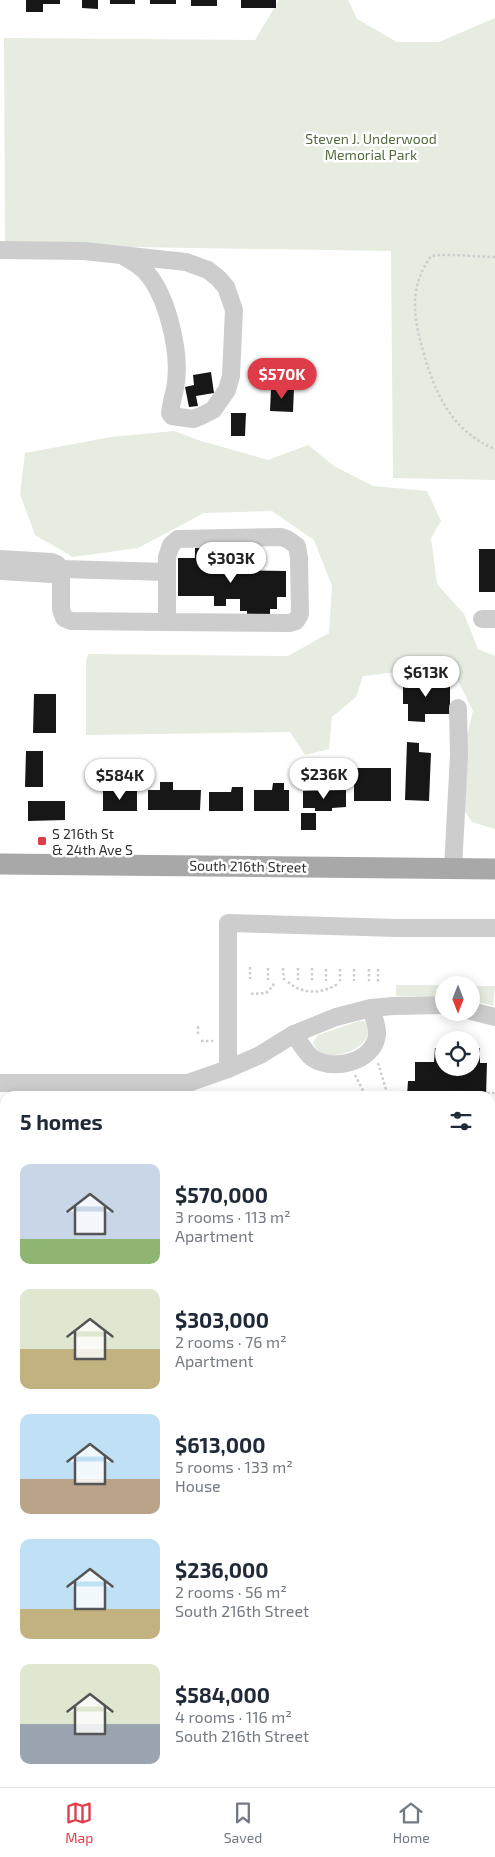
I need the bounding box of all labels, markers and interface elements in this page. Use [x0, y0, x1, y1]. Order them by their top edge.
park label: Steven J. Underwood Memorial Park [305, 130, 437, 163]
pin: $570K [247, 358, 317, 400]
text: $570K [259, 364, 305, 383]
pin: $303K [196, 542, 266, 584]
text: $303K [207, 548, 255, 567]
pin: $613K [391, 656, 461, 698]
text: $613K [404, 662, 448, 681]
pin: $584K [85, 758, 155, 801]
pin: $236K [289, 758, 359, 800]
text: $236K [300, 764, 348, 783]
text: $584K [96, 765, 144, 784]
place label: S 216th St & 24th Ave S [52, 825, 133, 858]
marker: S 216th St & 24th Ave S [36, 835, 48, 847]
street label: South 216th Street [189, 856, 307, 876]
north arrow [435, 976, 480, 1021]
map controls [435, 976, 480, 1076]
button: locate [435, 1031, 480, 1076]
icon: filters [447, 1107, 475, 1135]
text: 5 homes [20, 1109, 103, 1134]
text: $570,000 [175, 1182, 268, 1207]
icon: home [60, 1184, 120, 1244]
text: 3 rooms · 113 m² [175, 1207, 291, 1226]
text: Apartment [175, 1226, 254, 1245]
text: $303,000 [175, 1307, 269, 1332]
icon: home [60, 1309, 120, 1369]
text: 2 rooms · 76 m² [175, 1332, 287, 1351]
text: Apartment [175, 1351, 254, 1370]
text: $613,000 [175, 1432, 265, 1457]
icon: home [60, 1434, 120, 1494]
text: 5 rooms · 133 m² [175, 1457, 293, 1476]
text: House [175, 1476, 221, 1495]
text: $236,000 [175, 1557, 269, 1582]
icon: home [60, 1559, 120, 1619]
text: 2 rooms · 56 m² [175, 1582, 287, 1601]
text: South 216th Street [175, 1601, 309, 1620]
text: $584,000 [175, 1682, 270, 1707]
icon: home [60, 1684, 120, 1744]
text: 4 rooms · 116 m² [175, 1707, 292, 1726]
text: South 216th Street [175, 1726, 309, 1745]
tab: Map [65, 1799, 93, 1846]
tab: Saved [224, 1799, 262, 1846]
tab: Home [393, 1799, 430, 1846]

